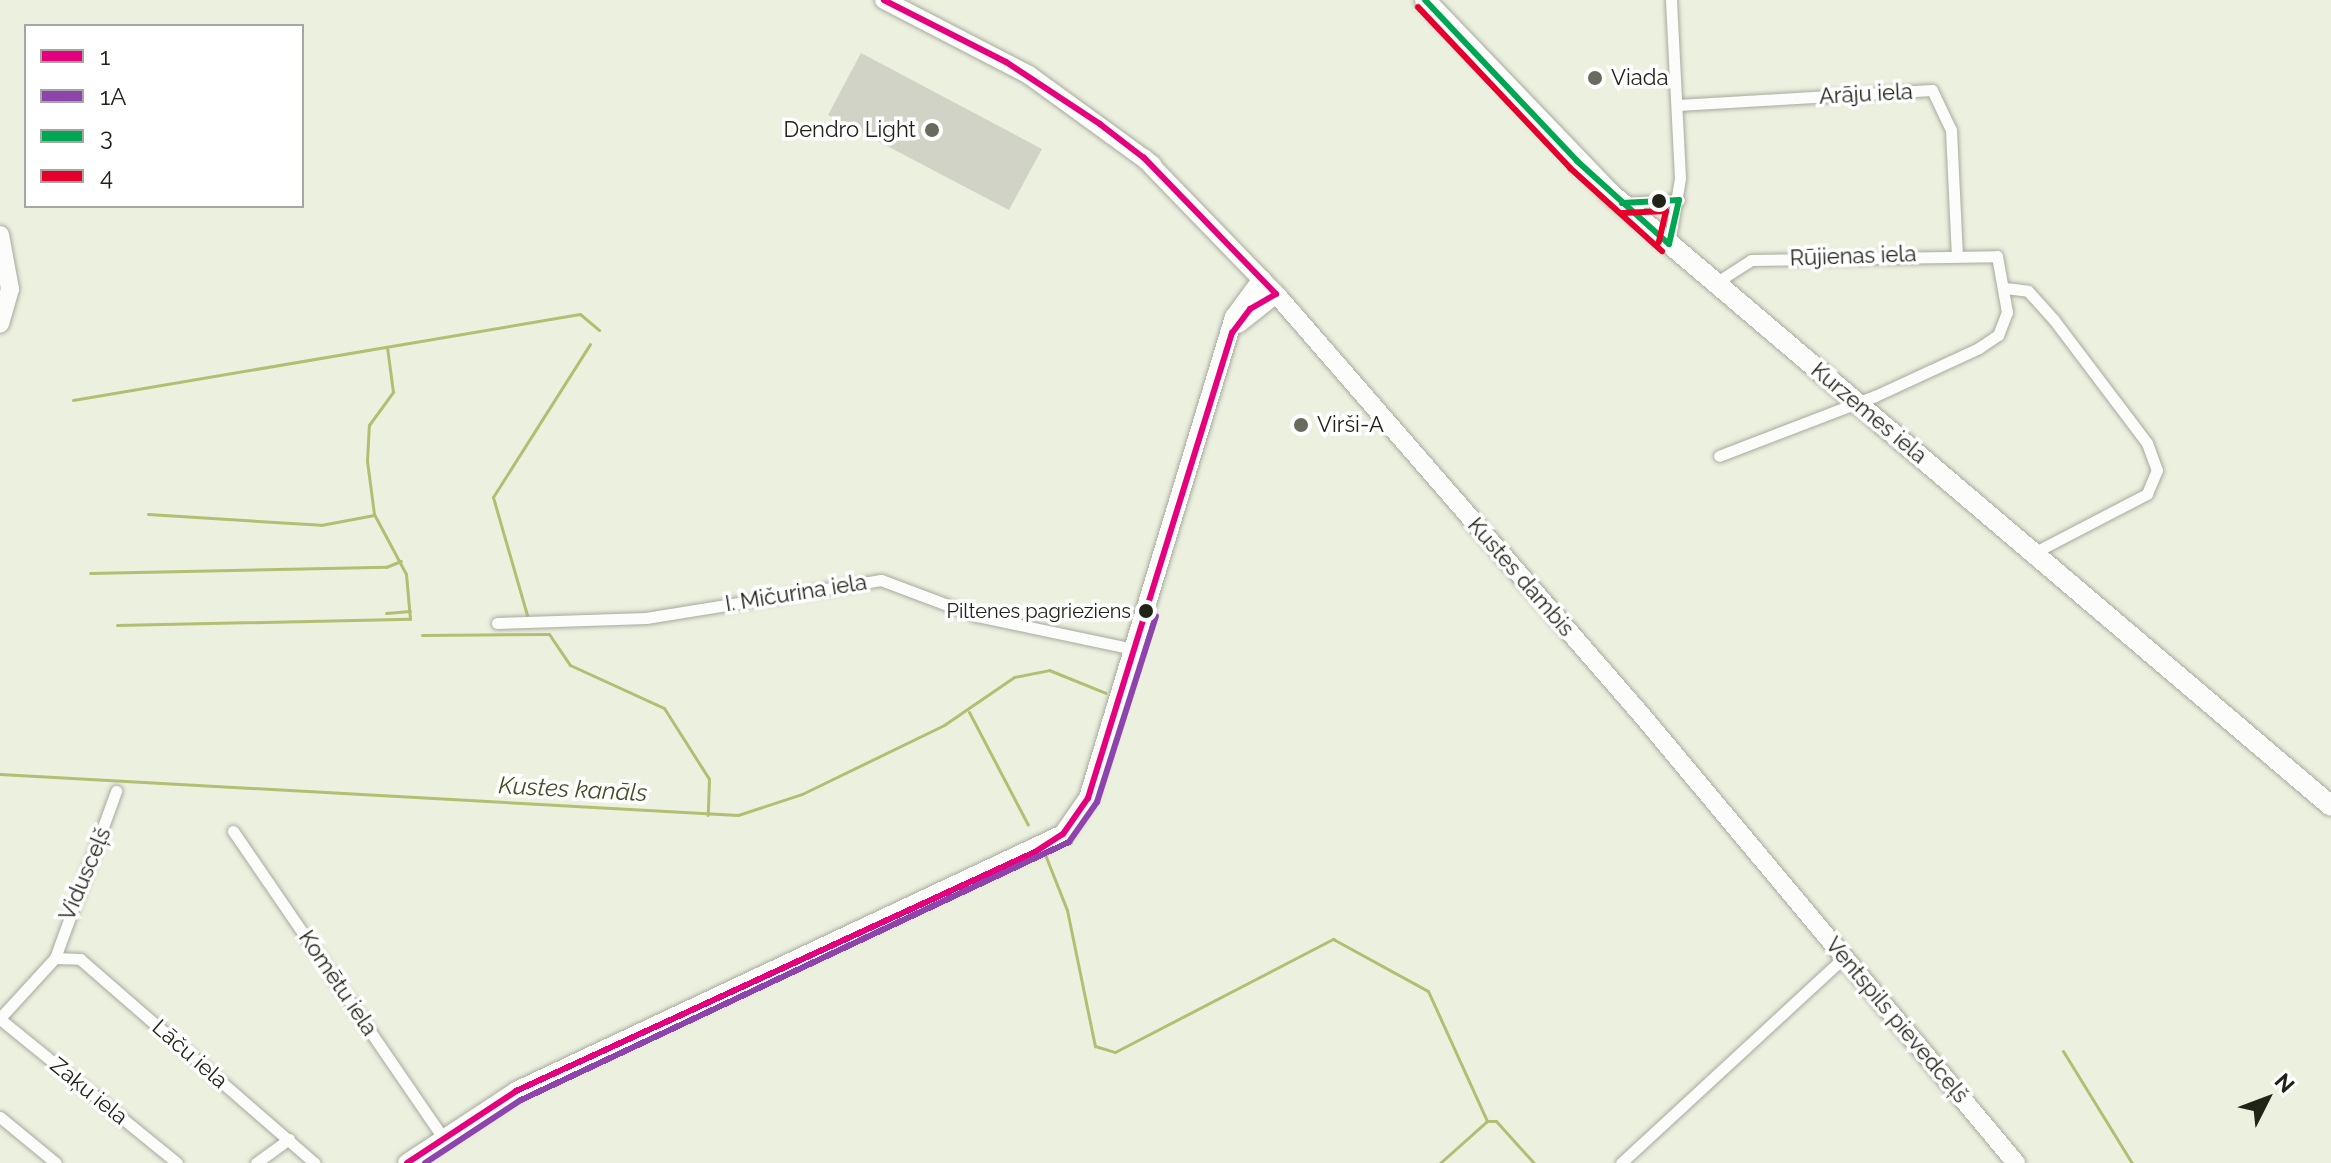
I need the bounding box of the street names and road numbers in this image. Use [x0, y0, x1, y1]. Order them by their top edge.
street label: Arāju iela [1818, 78, 1914, 110]
street label: Rūjienas iela [1789, 241, 1917, 271]
street label: Kurzemes iela [1806, 357, 1932, 469]
street label: Kustes dambis [1462, 512, 1580, 642]
street label: I. Mičurina iela [723, 569, 869, 617]
street label: Vidusceļš [54, 823, 116, 925]
street label: Komētu iela [293, 925, 383, 1041]
street label: Ventspils pievedceļš [1820, 932, 1974, 1108]
street label: Lāču iela [147, 1014, 233, 1094]
street label: Zaķu iela [45, 1052, 133, 1130]

